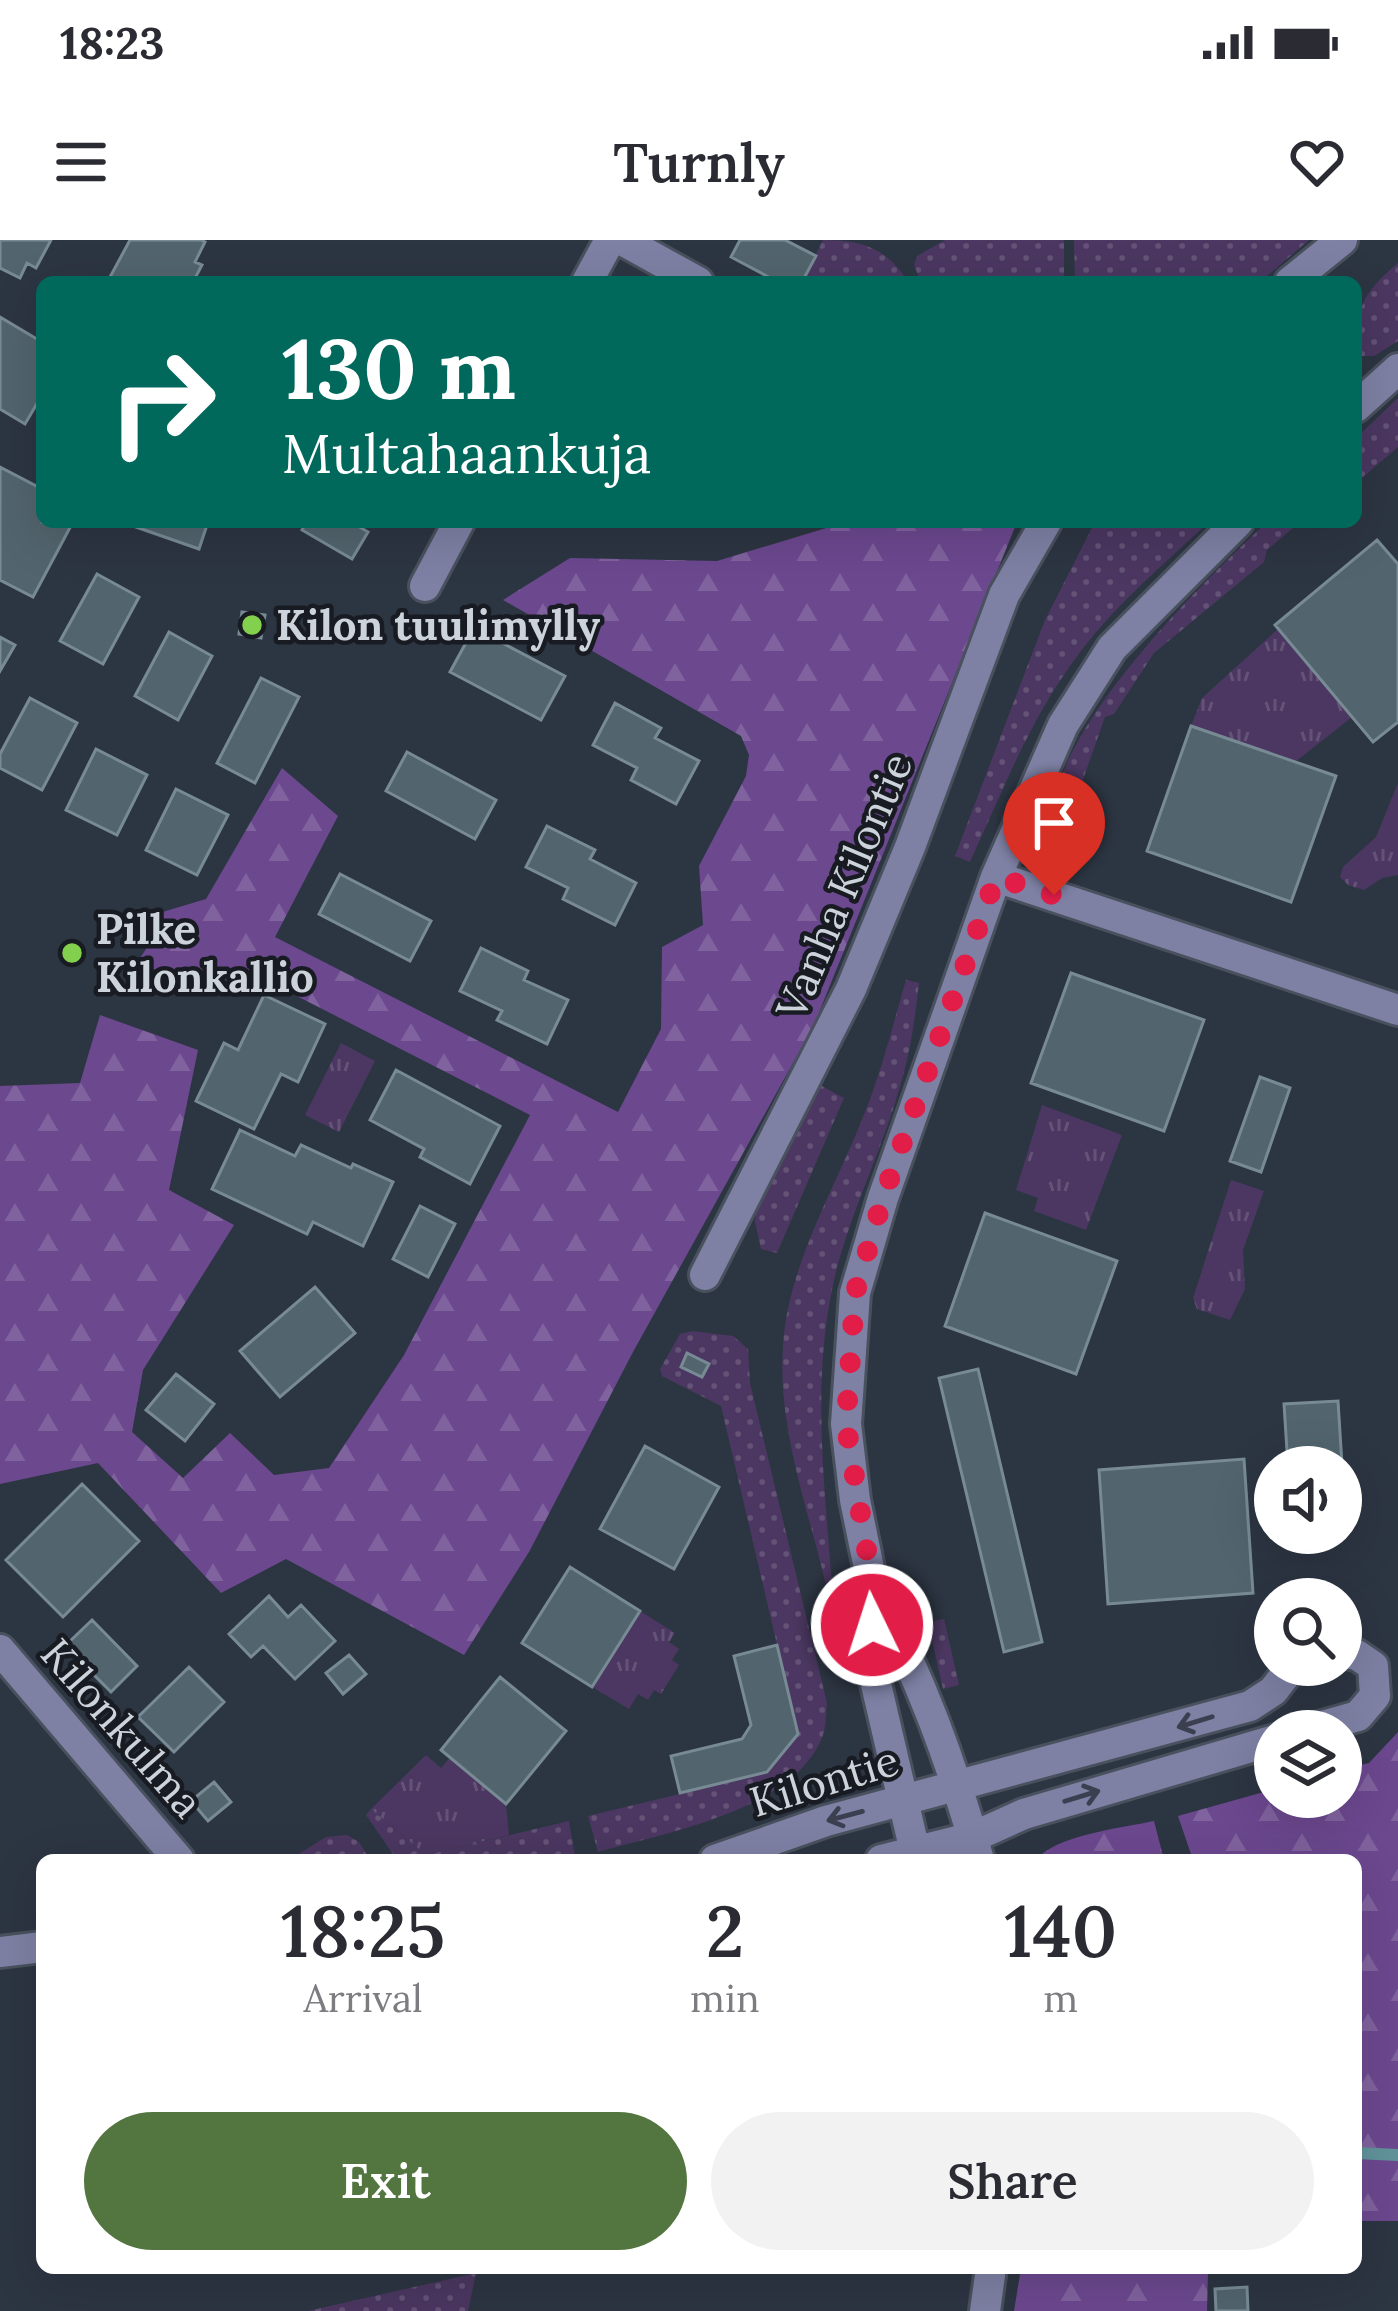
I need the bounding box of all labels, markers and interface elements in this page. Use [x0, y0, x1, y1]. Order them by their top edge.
text: 18:23 [60, 14, 164, 71]
text: Turnly [613, 128, 785, 197]
icon: menu [48, 129, 114, 195]
icon: heart [1284, 129, 1350, 195]
text: 130 m [282, 314, 516, 422]
icon: right [84, 324, 240, 480]
text: Multahaankuja [282, 419, 651, 488]
place label: Kilon tuulimylly [276, 598, 600, 652]
marker: Kilon tuulimylly [239, 612, 265, 638]
street label: Vanha Kilontie [763, 745, 924, 1028]
pin [1003, 772, 1105, 895]
icon: arrive [1021, 790, 1087, 856]
place label: Pilke Kilonkallio [96, 902, 314, 1004]
marker: Pilke Kilonkallio [59, 940, 85, 966]
map controls [1254, 1446, 1362, 1818]
button: sound [1254, 1446, 1362, 1554]
position arrow [809, 1562, 935, 1688]
button: search [1254, 1578, 1362, 1686]
street label: Kilonkulma [29, 1627, 215, 1829]
button: layers [1254, 1710, 1362, 1818]
one-way arrow [1177, 1712, 1215, 1734]
street label: Kilontie [743, 1733, 905, 1829]
one-way arrow [1062, 1784, 1100, 1806]
one-way arrow [827, 1806, 865, 1828]
text: 18:25 [281, 1885, 445, 1977]
text: 2 [706, 1885, 744, 1977]
text: 140 [1004, 1885, 1117, 1977]
text: Arrival [303, 1973, 423, 2023]
text: min [690, 1973, 760, 2023]
text: m [1043, 1973, 1078, 2023]
button: Exit [84, 2112, 687, 2250]
button: Share [711, 2112, 1314, 2250]

